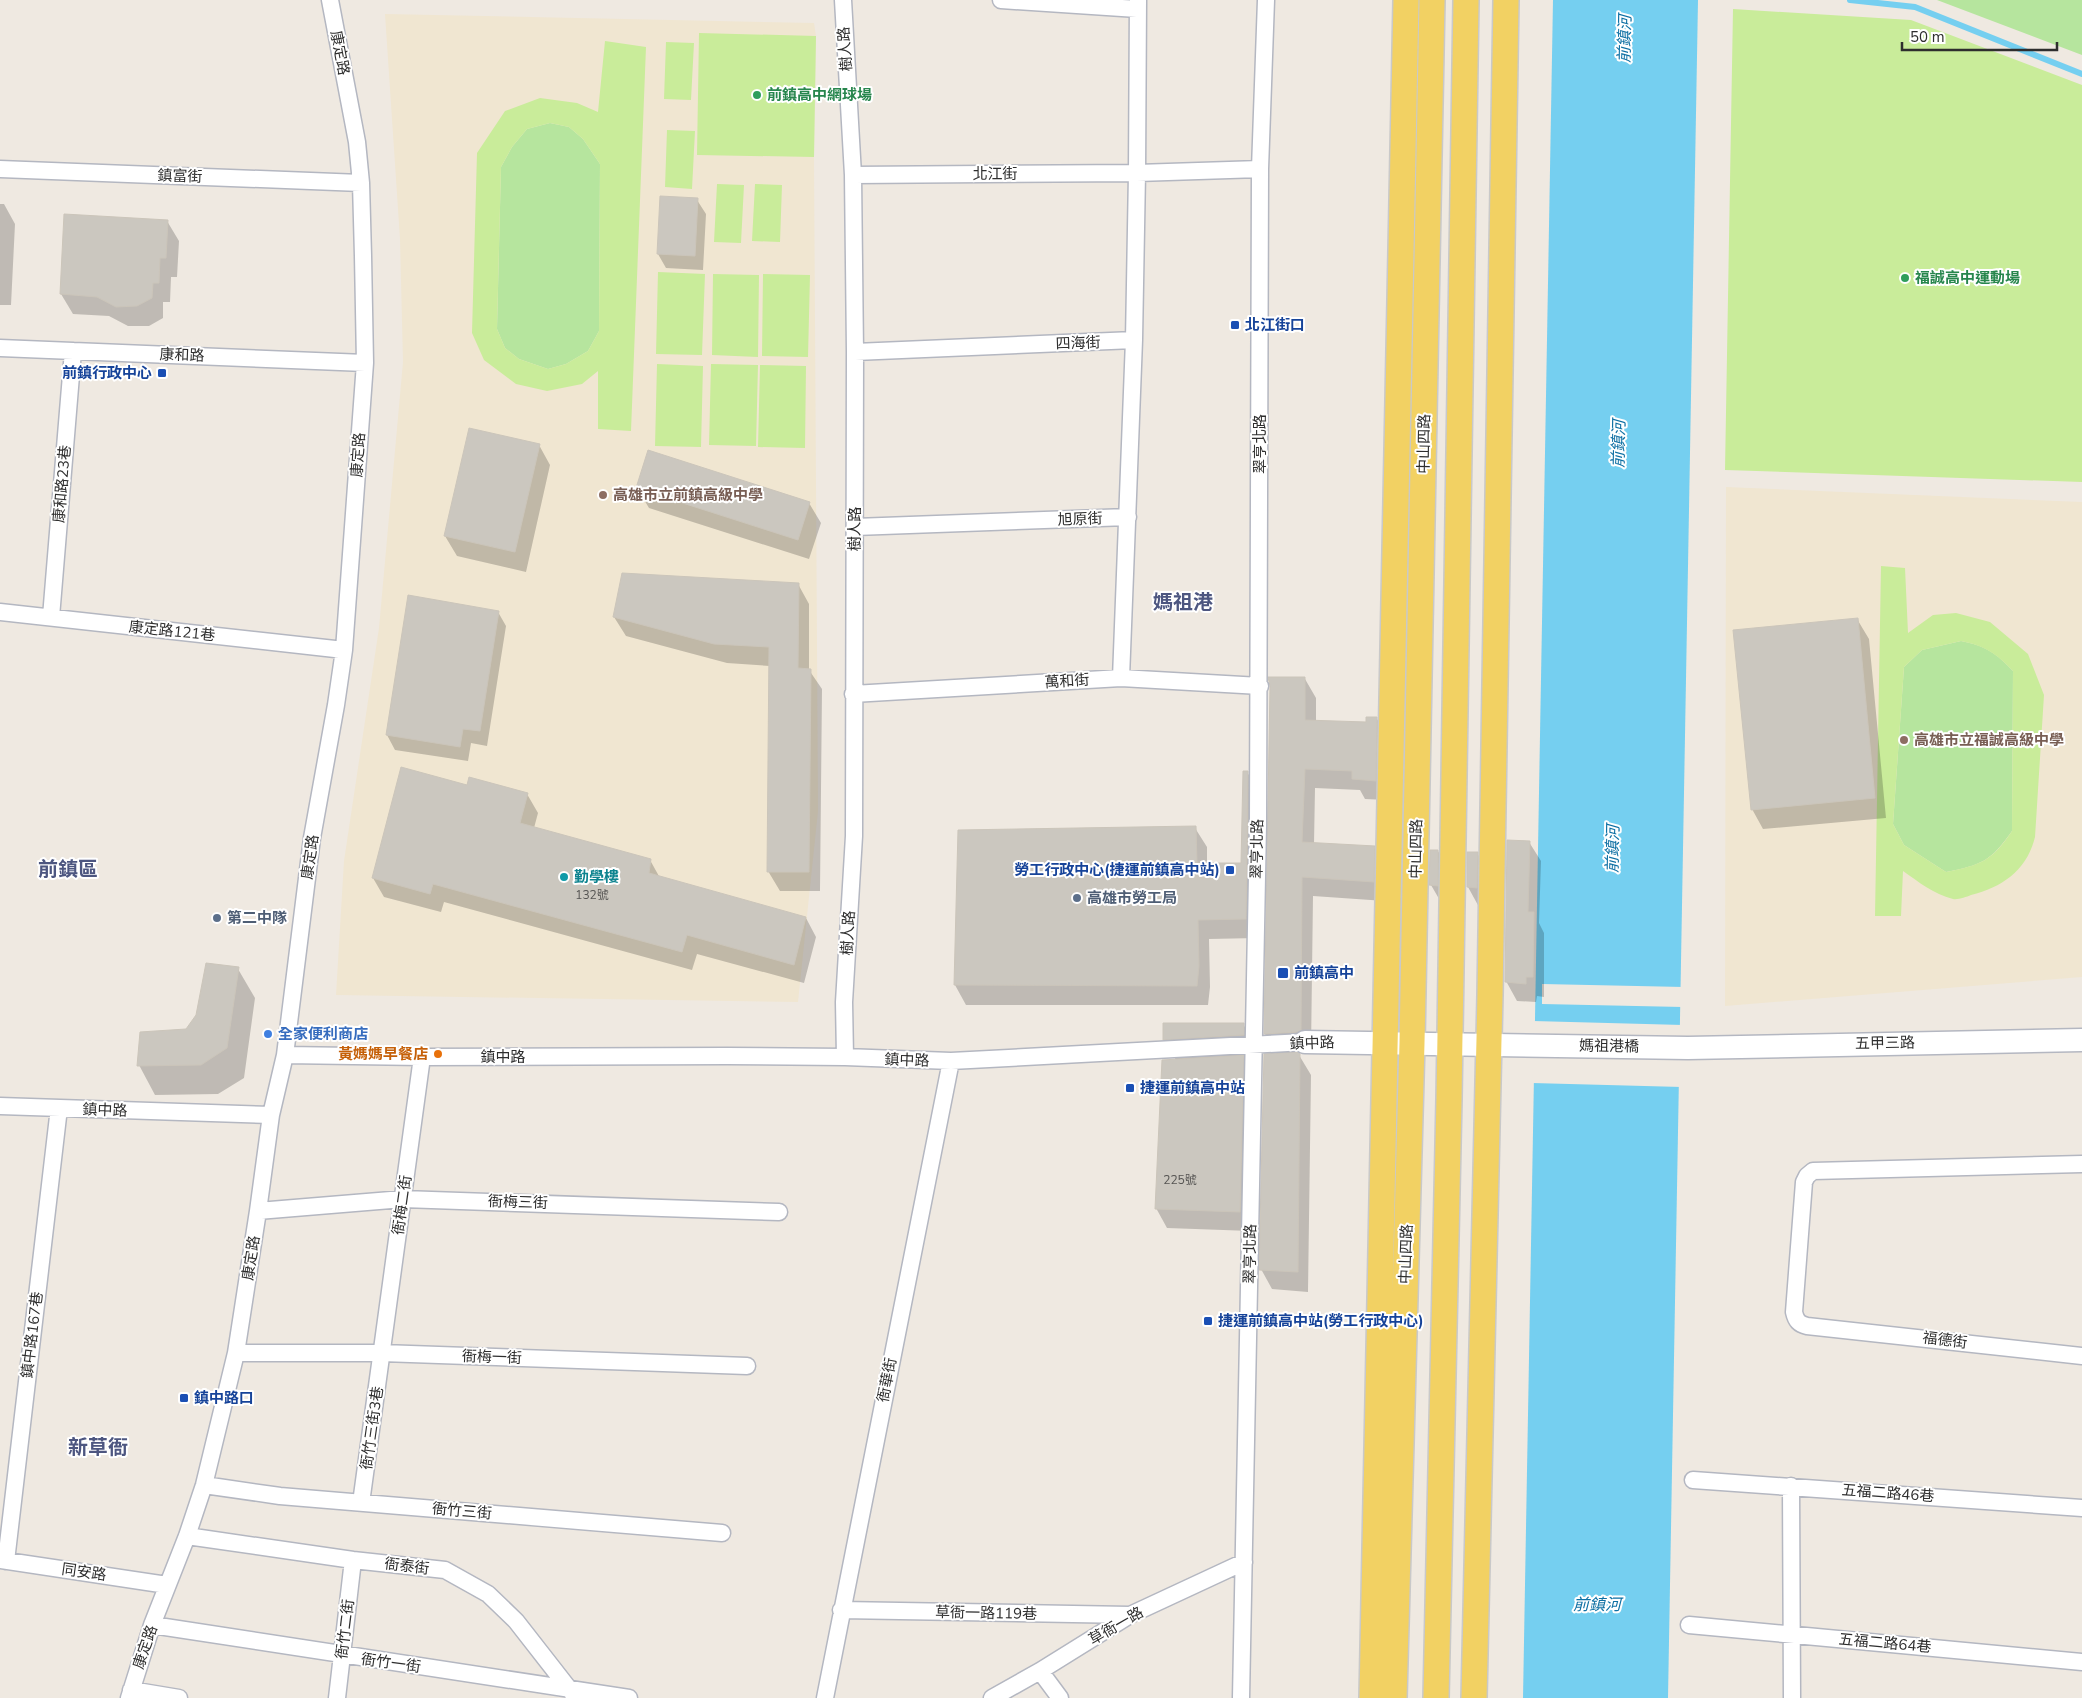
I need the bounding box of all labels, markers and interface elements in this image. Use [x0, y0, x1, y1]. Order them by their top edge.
water label: 前鎮河 [1614, 12, 1636, 63]
scale bar [1902, 20, 2057, 52]
street label: 樹人路 [833, 26, 857, 72]
text: 50 m [1910, 27, 1945, 47]
street label: 康定路 [326, 29, 354, 77]
place label: 前鎮高中網球場 [767, 85, 872, 105]
marker: 前鎮高中網球場 [751, 89, 763, 101]
street label: 北江街 [972, 164, 1018, 184]
street label: 鎮富街 [157, 165, 203, 187]
place label: 福誠高中運動場 [1915, 268, 2020, 288]
marker: 福誠高中運動場 [1899, 272, 1911, 284]
place label: 北江街口 [1245, 315, 1305, 335]
marker: 北江街口 [1229, 319, 1241, 331]
street label: 四海街 [1055, 332, 1101, 354]
street label: 康和路 [159, 344, 205, 366]
place label: 前鎮行政中心 [62, 363, 152, 383]
marker: 前鎮行政中心 [156, 367, 168, 379]
street label: 翠亨北路 [1250, 414, 1270, 474]
street label: 中山四路 [1413, 414, 1435, 474]
water label: 前鎮河 [1608, 417, 1630, 468]
street label: 康定路 [346, 432, 370, 478]
street label: 康和路23巷 [49, 444, 75, 524]
place label: 高雄市立前鎮高級中學 [613, 485, 763, 505]
marker: 高雄市立前鎮高級中學 [597, 489, 609, 501]
street label: 樹人路 [845, 506, 865, 552]
street label: 旭原街 [1057, 508, 1103, 530]
district label: 媽祖港 [1153, 589, 1213, 616]
street label: 康定路121巷 [128, 617, 216, 645]
street label: 萬和街 [1044, 669, 1090, 693]
place label: 高雄市立福誠高級中學 [1914, 730, 2064, 750]
marker: 高雄市立福誠高級中學 [1898, 734, 1910, 746]
street label: 翠亨北路 [1246, 819, 1268, 879]
street label: 中山四路 [1405, 819, 1427, 879]
water label: 前鎮河 [1602, 822, 1624, 873]
street label: 康定路 [297, 833, 323, 881]
district label: 前鎮區 [38, 856, 98, 883]
place label: 勞工行政中心(捷運前鎮高中站) [1014, 860, 1220, 880]
marker: 勞工行政中心(捷運前鎮高中站) [1224, 864, 1236, 876]
place label: 勤學樓 [574, 867, 619, 887]
marker: 勤學樓 [558, 871, 570, 883]
house number: 132號 [575, 887, 609, 903]
place label: 高雄市勞工局 [1087, 888, 1177, 908]
marker: 高雄市勞工局 [1071, 892, 1083, 904]
place label: 第二中隊 [227, 908, 287, 928]
street label: 樹人路 [837, 910, 859, 956]
marker: 第二中隊 [211, 912, 223, 924]
place label: 前鎮高中 [1294, 963, 1354, 983]
marker: 前鎮高中 [1276, 966, 1290, 980]
place label: 全家便利商店 [278, 1024, 368, 1044]
marker: 全家便利商店 [262, 1028, 274, 1040]
street label: 鎮中路 [1289, 1032, 1335, 1054]
street label: 五甲三路 [1855, 1032, 1915, 1054]
street label: 媽祖港橋 [1579, 1035, 1639, 1057]
place label: 黃媽媽早餐店 [338, 1044, 428, 1064]
street label: 鎮中路 [480, 1047, 526, 1067]
marker: 黃媽媽早餐店 [432, 1048, 444, 1060]
street label: 鎮中路 [884, 1049, 930, 1071]
place label: 捷運前鎮高中站 [1140, 1078, 1245, 1098]
marker: 捷運前鎮高中站 [1124, 1082, 1136, 1094]
street label: 鎮中路 [82, 1099, 128, 1121]
house number: 225號 [1163, 1172, 1197, 1188]
street label: 衙梅二街 [388, 1174, 416, 1236]
street label: 衙梅三街 [488, 1191, 548, 1213]
street label: 翠亨北路 [1239, 1224, 1261, 1284]
street label: 中山四路 [1395, 1224, 1417, 1284]
street label: 康定路 [238, 1234, 264, 1282]
street label: 鎮中路167巷 [17, 1291, 47, 1379]
place label: 捷運前鎮高中站(勞工行政中心) [1218, 1311, 1424, 1331]
marker: 捷運前鎮高中站(勞工行政中心) [1202, 1315, 1214, 1327]
street label: 福德街 [1921, 1327, 1969, 1353]
street label: 衙梅一街 [462, 1346, 522, 1368]
street label: 衙華街 [873, 1356, 901, 1404]
street label: 衙竹三街3巷 [356, 1385, 388, 1471]
place label: 鎮中路口 [194, 1388, 254, 1408]
marker: 鎮中路口 [178, 1392, 190, 1404]
district label: 新草衙 [68, 1434, 128, 1461]
street label: 五福二路46巷 [1841, 1480, 1935, 1506]
street label: 衙竹三街 [431, 1498, 493, 1524]
street label: 衙泰街 [383, 1553, 431, 1579]
street label: 同安路 [60, 1559, 108, 1585]
water label: 前鎮河 [1573, 1594, 1624, 1616]
street label: 衙竹二街 [331, 1598, 359, 1660]
street label: 草衙一路119巷 [935, 1602, 1037, 1624]
street label: 草衙一路 [1085, 1602, 1147, 1650]
street label: 康定路 [128, 1622, 162, 1672]
street label: 五福二路64巷 [1838, 1629, 1932, 1657]
street label: 衙竹一街 [360, 1649, 422, 1677]

